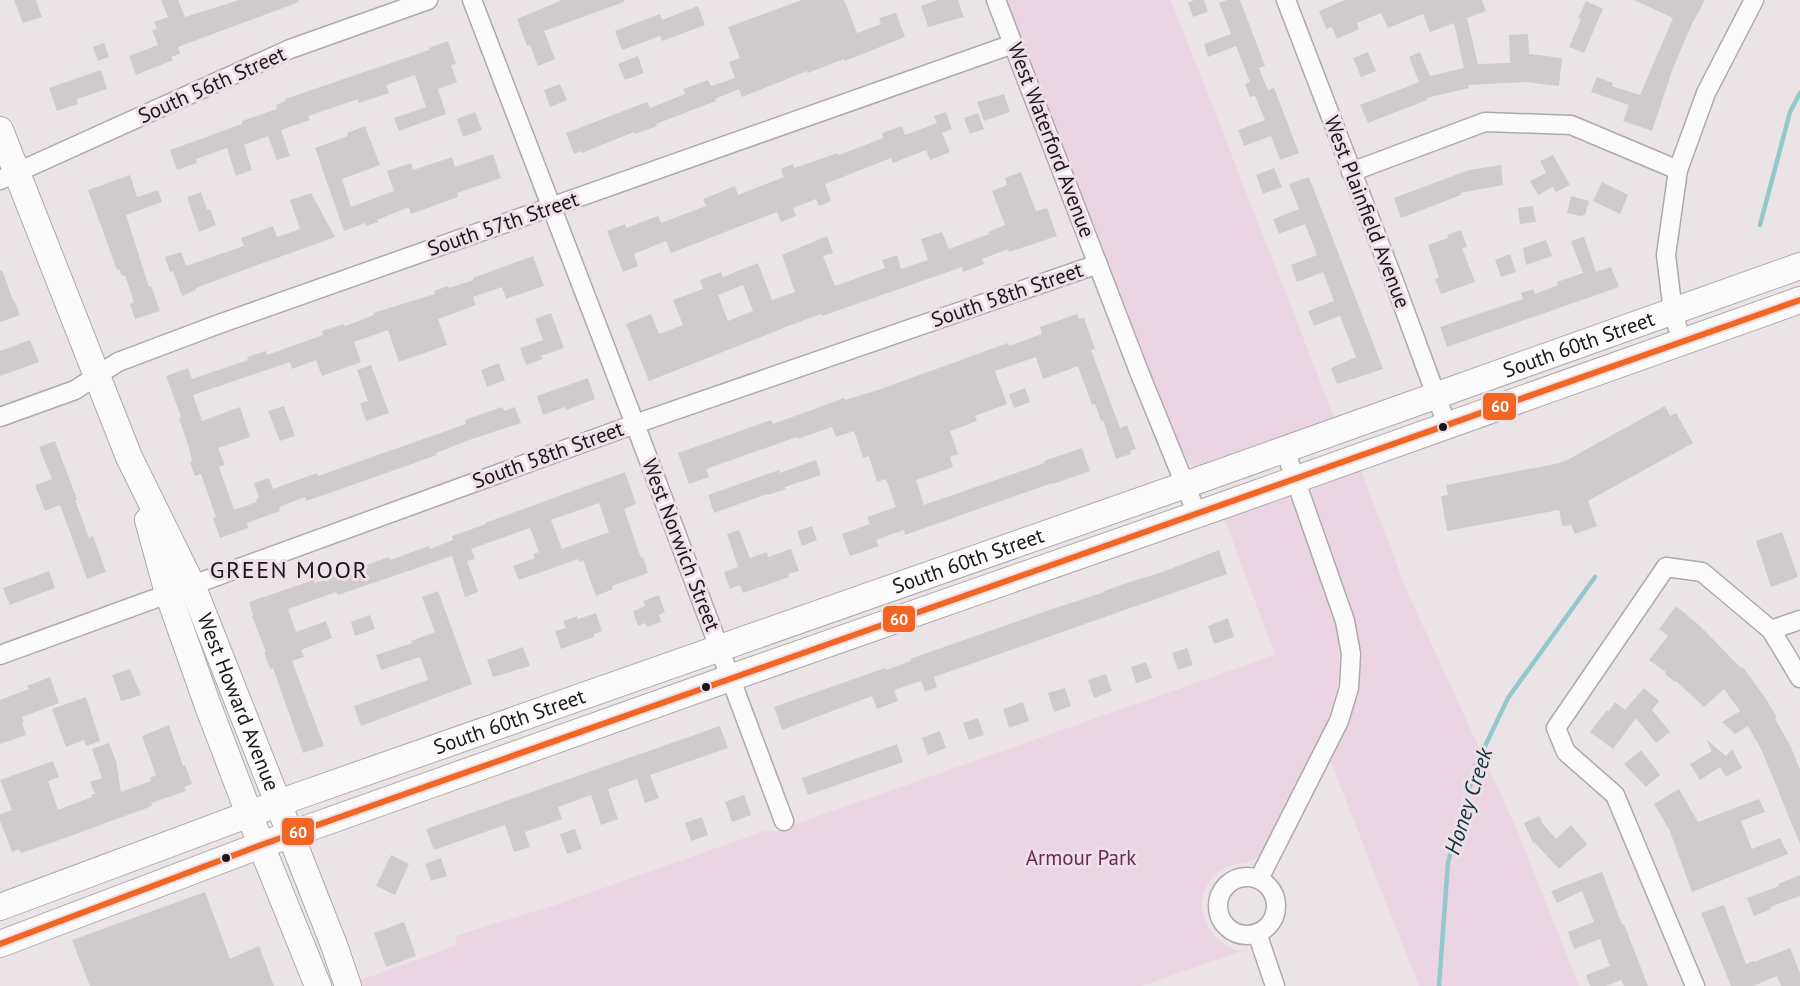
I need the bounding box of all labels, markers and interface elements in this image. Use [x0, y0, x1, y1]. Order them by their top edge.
street label: West Waterford Avenue [1002, 39, 1101, 241]
street label: South 56th Street [134, 40, 290, 129]
street label: West Plainfield Avenue [1318, 112, 1417, 312]
street label: South 57th Street [424, 185, 582, 262]
street label: South 58th Street [927, 256, 1086, 333]
street label: South 60th Street [1499, 305, 1658, 384]
line badge: 60 [1482, 392, 1517, 421]
text: 60 [1491, 396, 1509, 416]
street label: South 58th Street [469, 415, 627, 494]
unlabelled marker [1437, 421, 1449, 433]
street label: West Norwich Street [636, 455, 727, 635]
street label: South 60th Street [888, 522, 1047, 600]
district label: GREEN MOOR [210, 554, 368, 585]
line badge: 60 [882, 605, 916, 633]
street label: West Howard Avenue [191, 609, 286, 795]
text: 60 [890, 609, 908, 629]
unlabelled marker [700, 681, 712, 693]
street label: South 60th Street [430, 682, 589, 760]
water label: Honey Creek [1438, 743, 1499, 858]
line badge: 60 [281, 817, 315, 846]
text: 60 [289, 822, 307, 842]
park label: Armour Park [1026, 844, 1136, 871]
unlabelled marker [220, 852, 232, 864]

